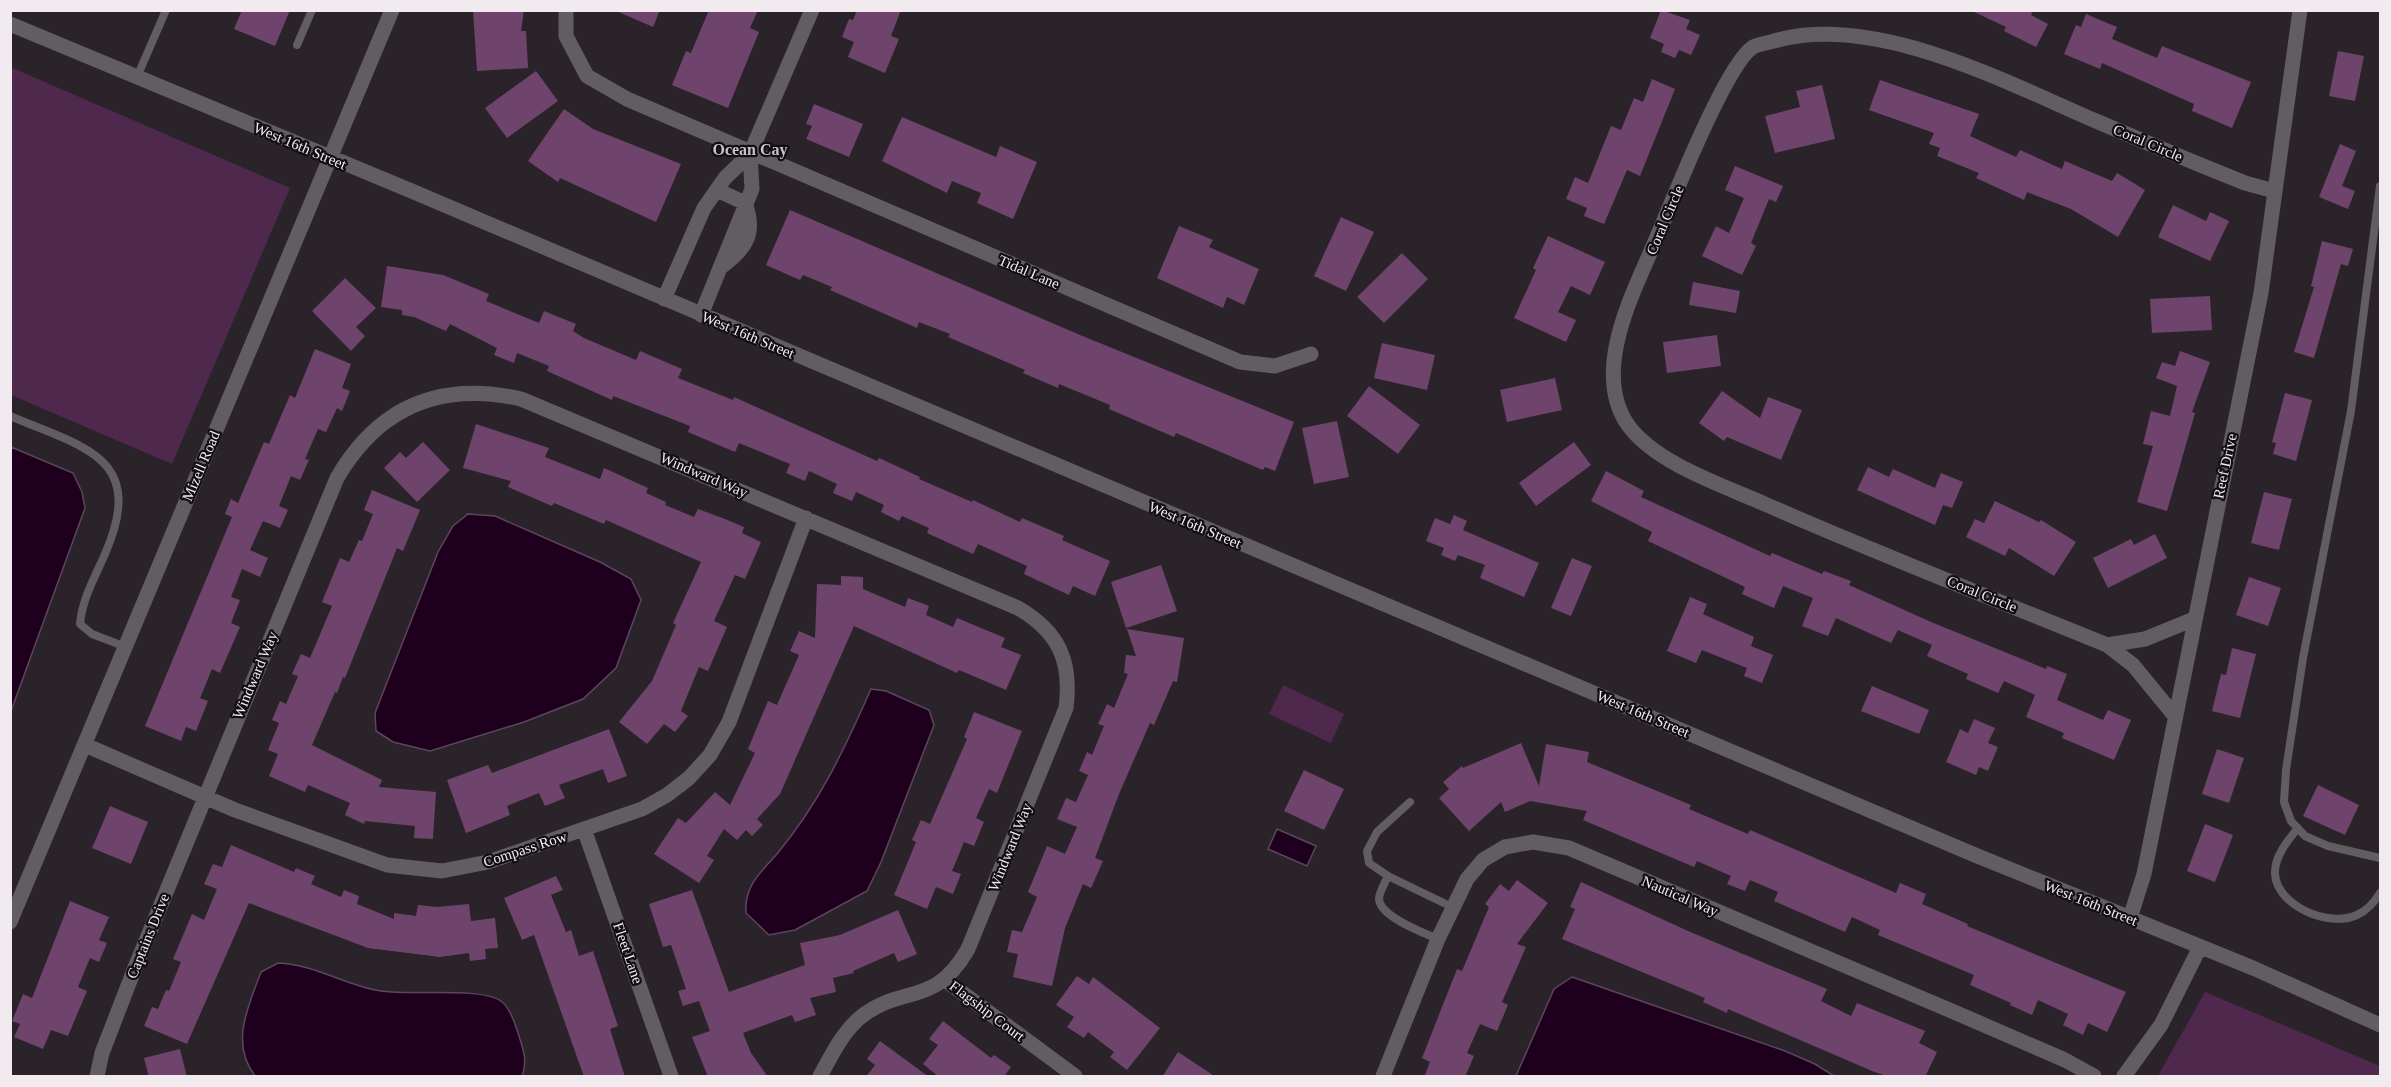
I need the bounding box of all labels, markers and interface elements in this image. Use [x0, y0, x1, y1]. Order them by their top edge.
street label: West 16th Street [251, 119, 349, 173]
street label: Coral Circle [2111, 121, 2185, 165]
district label: Ocean Cay [712, 141, 788, 159]
street label: Coral Circle [1643, 183, 1687, 257]
street label: Tidal Lane [996, 252, 1062, 292]
street label: West 16th Street [699, 308, 797, 362]
street label: Mizell Road [179, 428, 223, 503]
street label: Reef Drive [2210, 432, 2240, 500]
street label: Windward Way [658, 449, 751, 501]
street label: West 16th Street [1146, 498, 1244, 552]
street label: Coral Circle [1945, 573, 2019, 615]
street label: Windward Way [229, 628, 281, 721]
street label: West 16th Street [1594, 687, 1692, 741]
street label: Windward Way [985, 800, 1035, 893]
street label: Compass Row [481, 828, 569, 870]
street label: Nautical Way [1639, 873, 1721, 919]
street label: West 16th Street [2042, 877, 2141, 929]
street label: Captains Drive [124, 891, 172, 981]
street label: Fleet Lane [610, 920, 646, 986]
street label: Flagship Court [946, 978, 1028, 1045]

